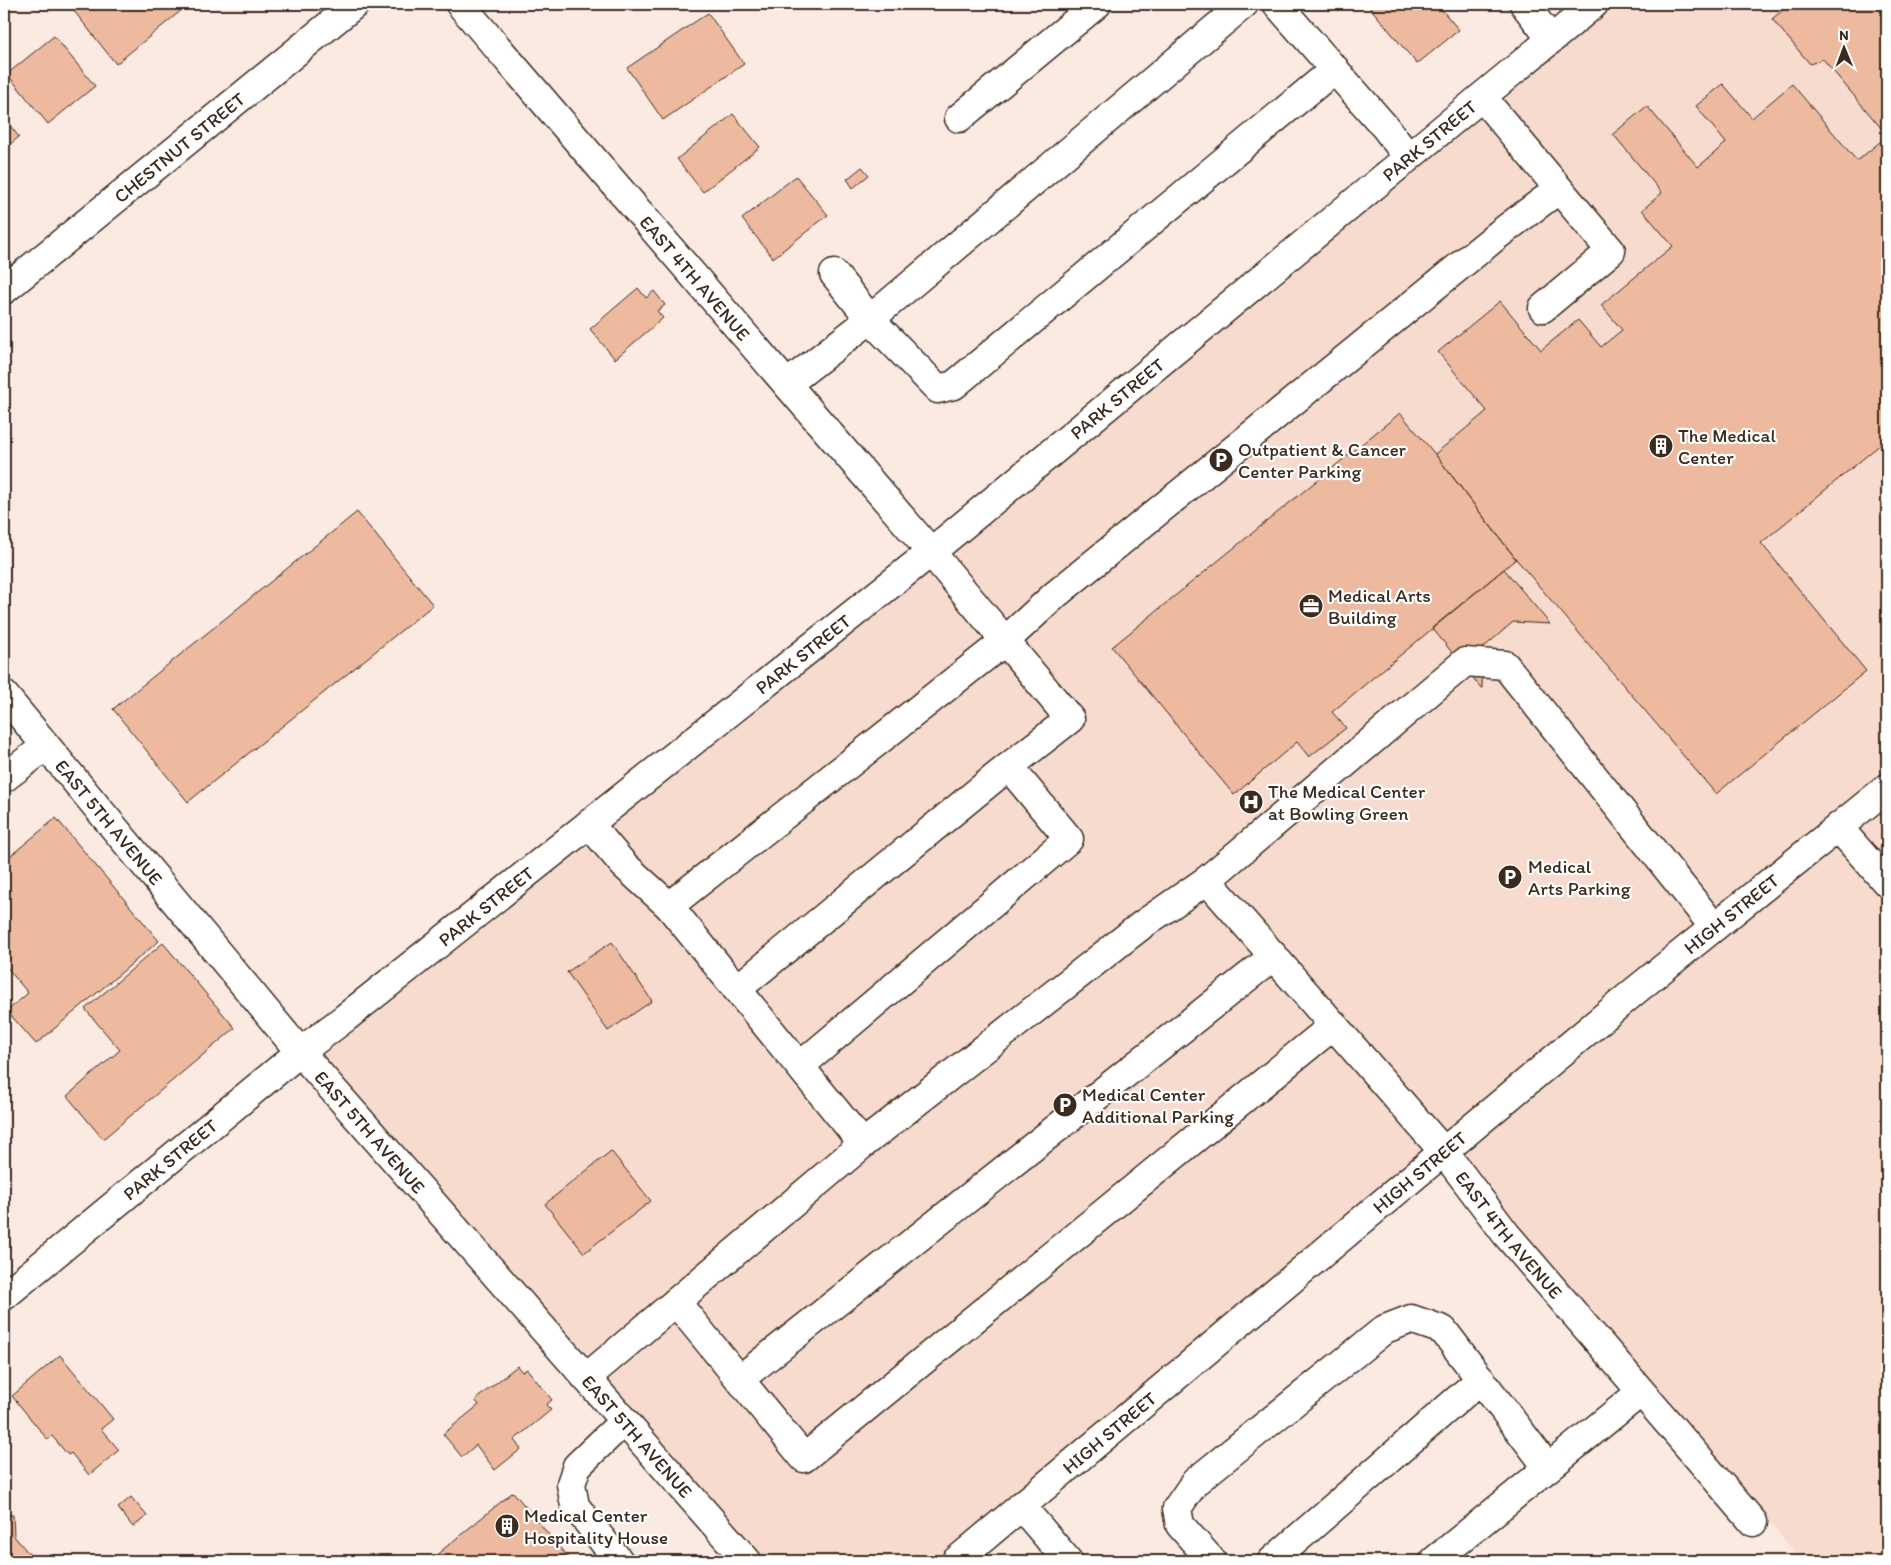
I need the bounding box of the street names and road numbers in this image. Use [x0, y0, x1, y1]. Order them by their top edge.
street label: CHESTNUT STREET [109, 87, 250, 207]
street label: PARK STREET [1377, 94, 1481, 186]
street label: EAST 4TH AVENUE [635, 210, 755, 345]
street label: PARK STREET [1065, 352, 1169, 444]
street label: PARK STREET [750, 609, 855, 699]
street label: EAST 5TH AVENUE [51, 754, 168, 890]
street label: PARK STREET [434, 861, 539, 951]
street label: HIGH STREET [1679, 868, 1784, 959]
street label: EAST 5TH AVENUE [310, 1066, 430, 1198]
street label: PARK STREET [118, 1113, 222, 1205]
street label: HIGH STREET [1368, 1126, 1471, 1218]
street label: EAST 4TH AVENUE [1451, 1166, 1568, 1303]
street label: EAST 5TH AVENUE [577, 1370, 698, 1502]
street label: HIGH STREET [1057, 1386, 1161, 1478]

